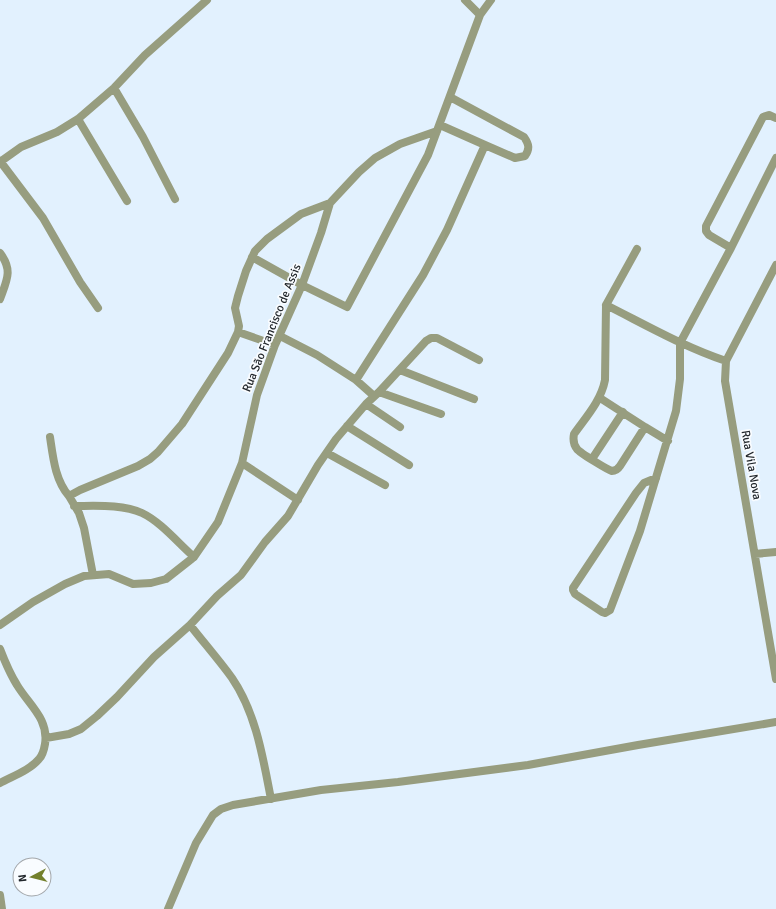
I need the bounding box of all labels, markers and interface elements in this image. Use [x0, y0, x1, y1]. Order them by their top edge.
street label: Rua São Francisco de Assis [239, 262, 305, 394]
street label: Rua Vila Nova [737, 429, 765, 501]
north arrow [12, 857, 52, 897]
text: N [16, 874, 29, 883]

